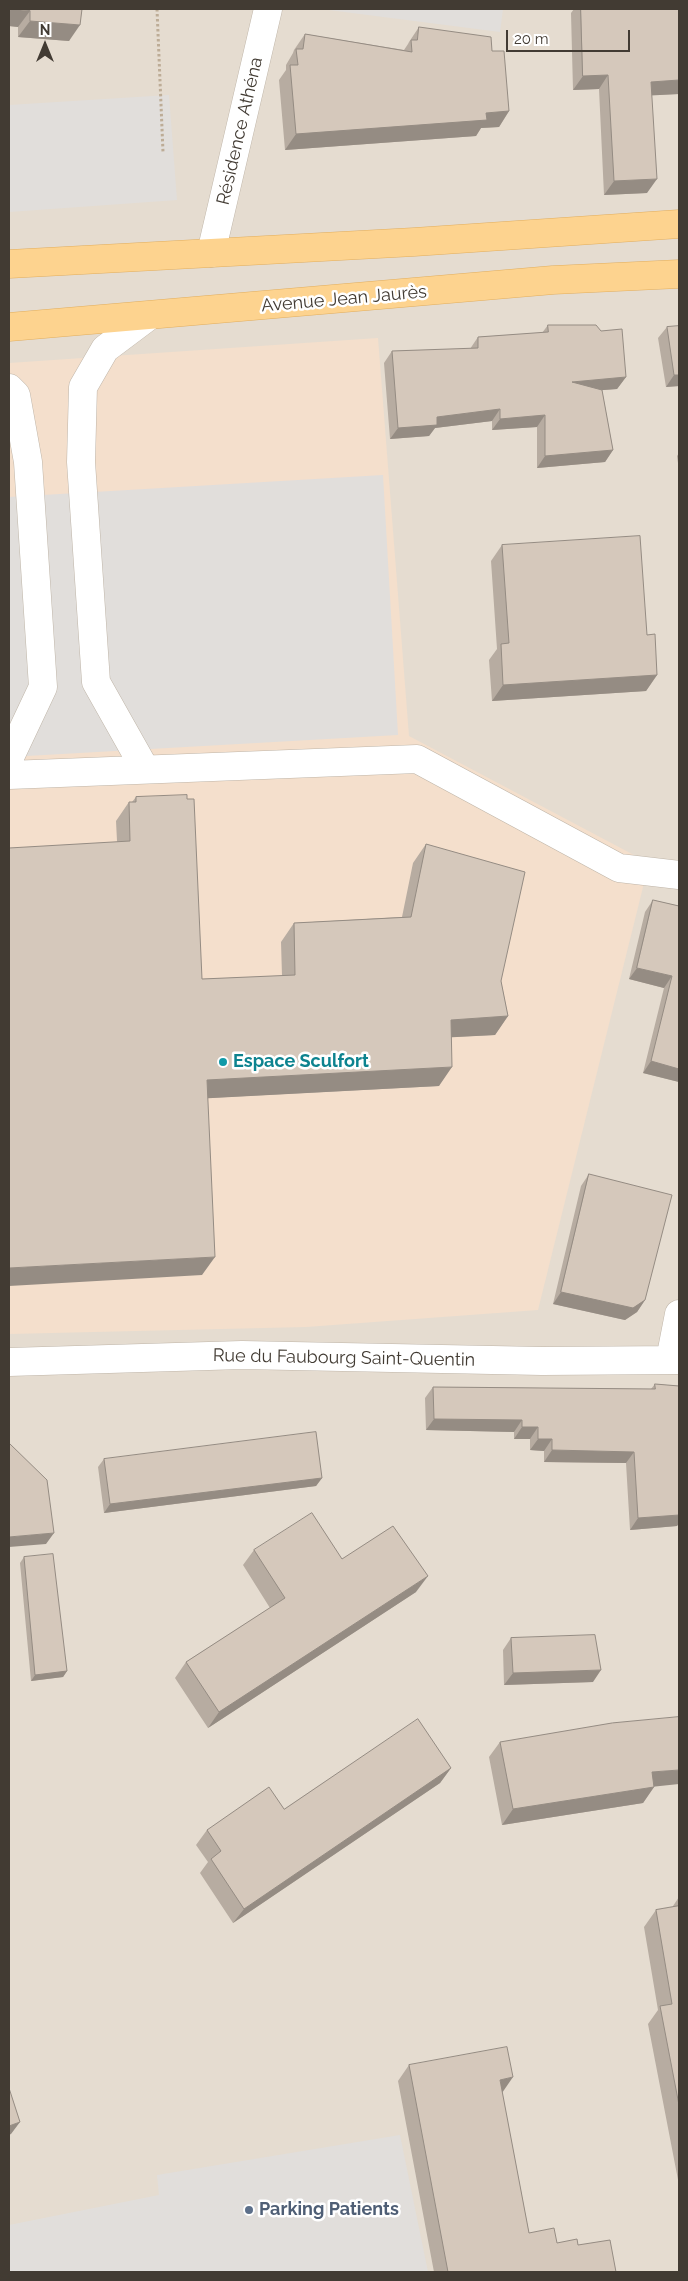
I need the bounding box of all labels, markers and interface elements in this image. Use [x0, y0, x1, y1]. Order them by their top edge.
north arrow [20, 20, 70, 70]
scale bar [508, 20, 632, 52]
text: N [40, 22, 50, 38]
text: 20 m [514, 30, 549, 48]
street label: Résidence Athéna [212, 55, 268, 207]
street label: Avenue Jean Jaurès [260, 281, 428, 317]
place label: Espace Sculfort [233, 1051, 369, 1073]
marker: Espace Sculfort [217, 1056, 229, 1068]
street label: Rue du Faubourg Saint-Quentin [213, 1345, 475, 1371]
place label: Parking Patients [259, 2199, 399, 2221]
marker: Parking Patients [243, 2204, 255, 2216]

